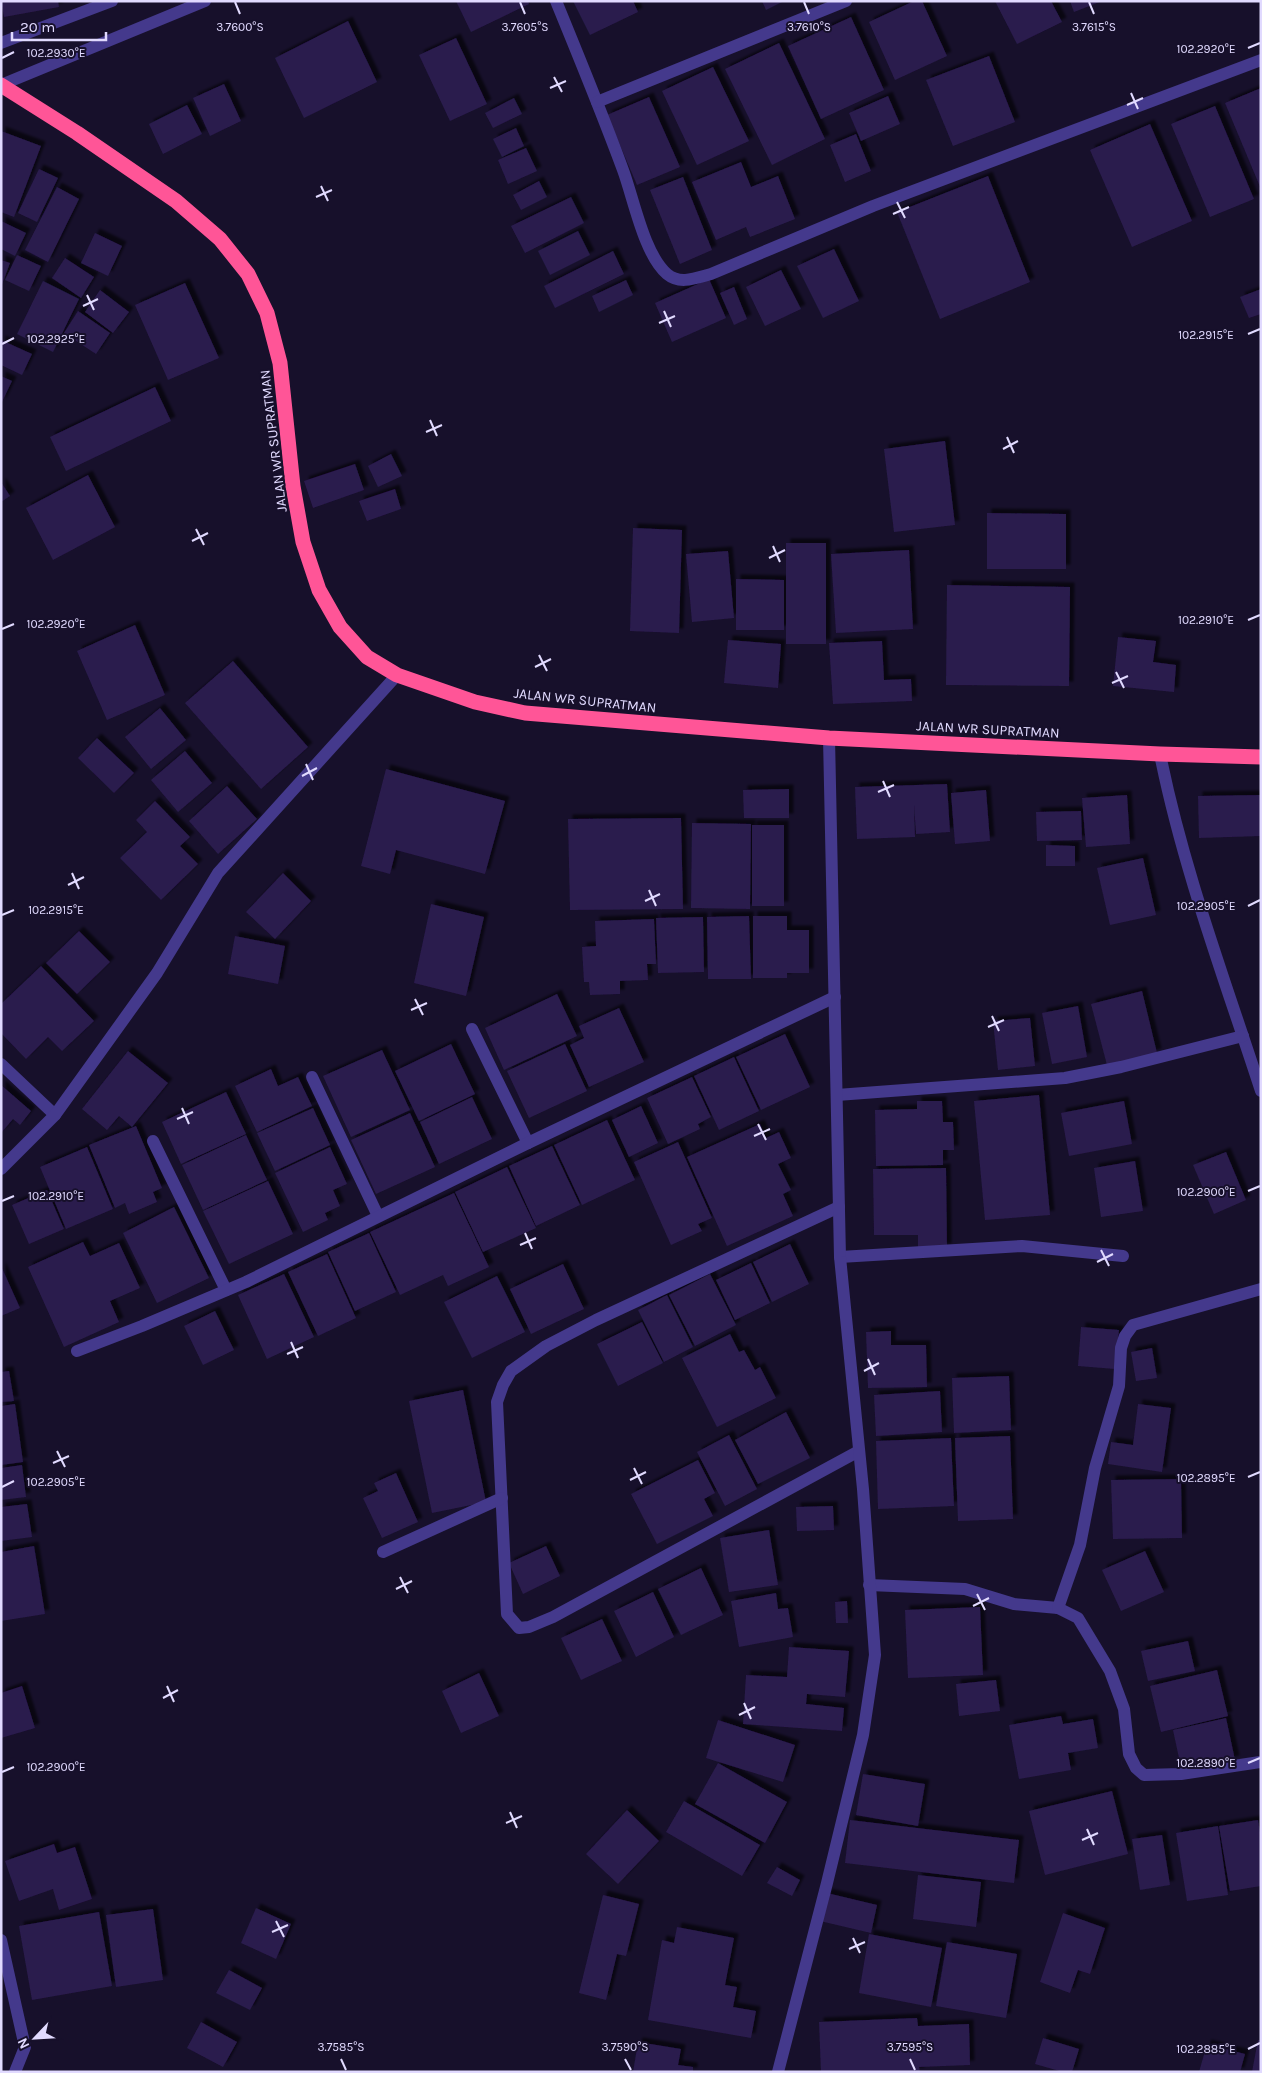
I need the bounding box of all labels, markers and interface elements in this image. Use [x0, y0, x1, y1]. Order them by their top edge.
scale bar [12, 10, 106, 42]
text: 20 m [20, 18, 55, 36]
text: 3.7600°S [216, 20, 264, 34]
text: 3.7605°S [502, 20, 548, 34]
text: 3.7610°S [787, 20, 831, 34]
text: 3.7615°S [1072, 20, 1116, 34]
text: 102.2920°E [1176, 42, 1236, 56]
text: 102.2930°E [26, 46, 86, 60]
text: 102.2915°E [1178, 328, 1234, 342]
text: 102.2925°E [27, 332, 85, 346]
street label: JALAN WR SUPRATMAN [256, 369, 291, 513]
text: 102.2910°E [1178, 613, 1234, 627]
text: 102.2920°E [26, 617, 86, 631]
street label: JALAN WR SUPRATMAN [513, 685, 657, 716]
street label: JALAN WR SUPRATMAN [916, 717, 1060, 742]
text: 102.2905°E [1177, 899, 1235, 913]
text: 102.2915°E [28, 903, 84, 917]
text: 102.2900°E [1176, 1185, 1236, 1199]
text: 102.2910°E [28, 1189, 84, 1203]
text: 102.2895°E [1176, 1471, 1236, 1485]
text: 102.2905°E [27, 1475, 85, 1489]
text: 102.2890°E [1176, 1756, 1236, 1770]
text: 102.2900°E [26, 1760, 86, 1774]
north arrow [10, 2013, 60, 2063]
text: N [14, 2035, 33, 2051]
text: 3.7585°S [317, 2040, 365, 2054]
text: 3.7590°S [601, 2040, 649, 2054]
text: 3.7595°S [887, 2040, 933, 2054]
text: 102.2885°E [1176, 2042, 1236, 2056]

